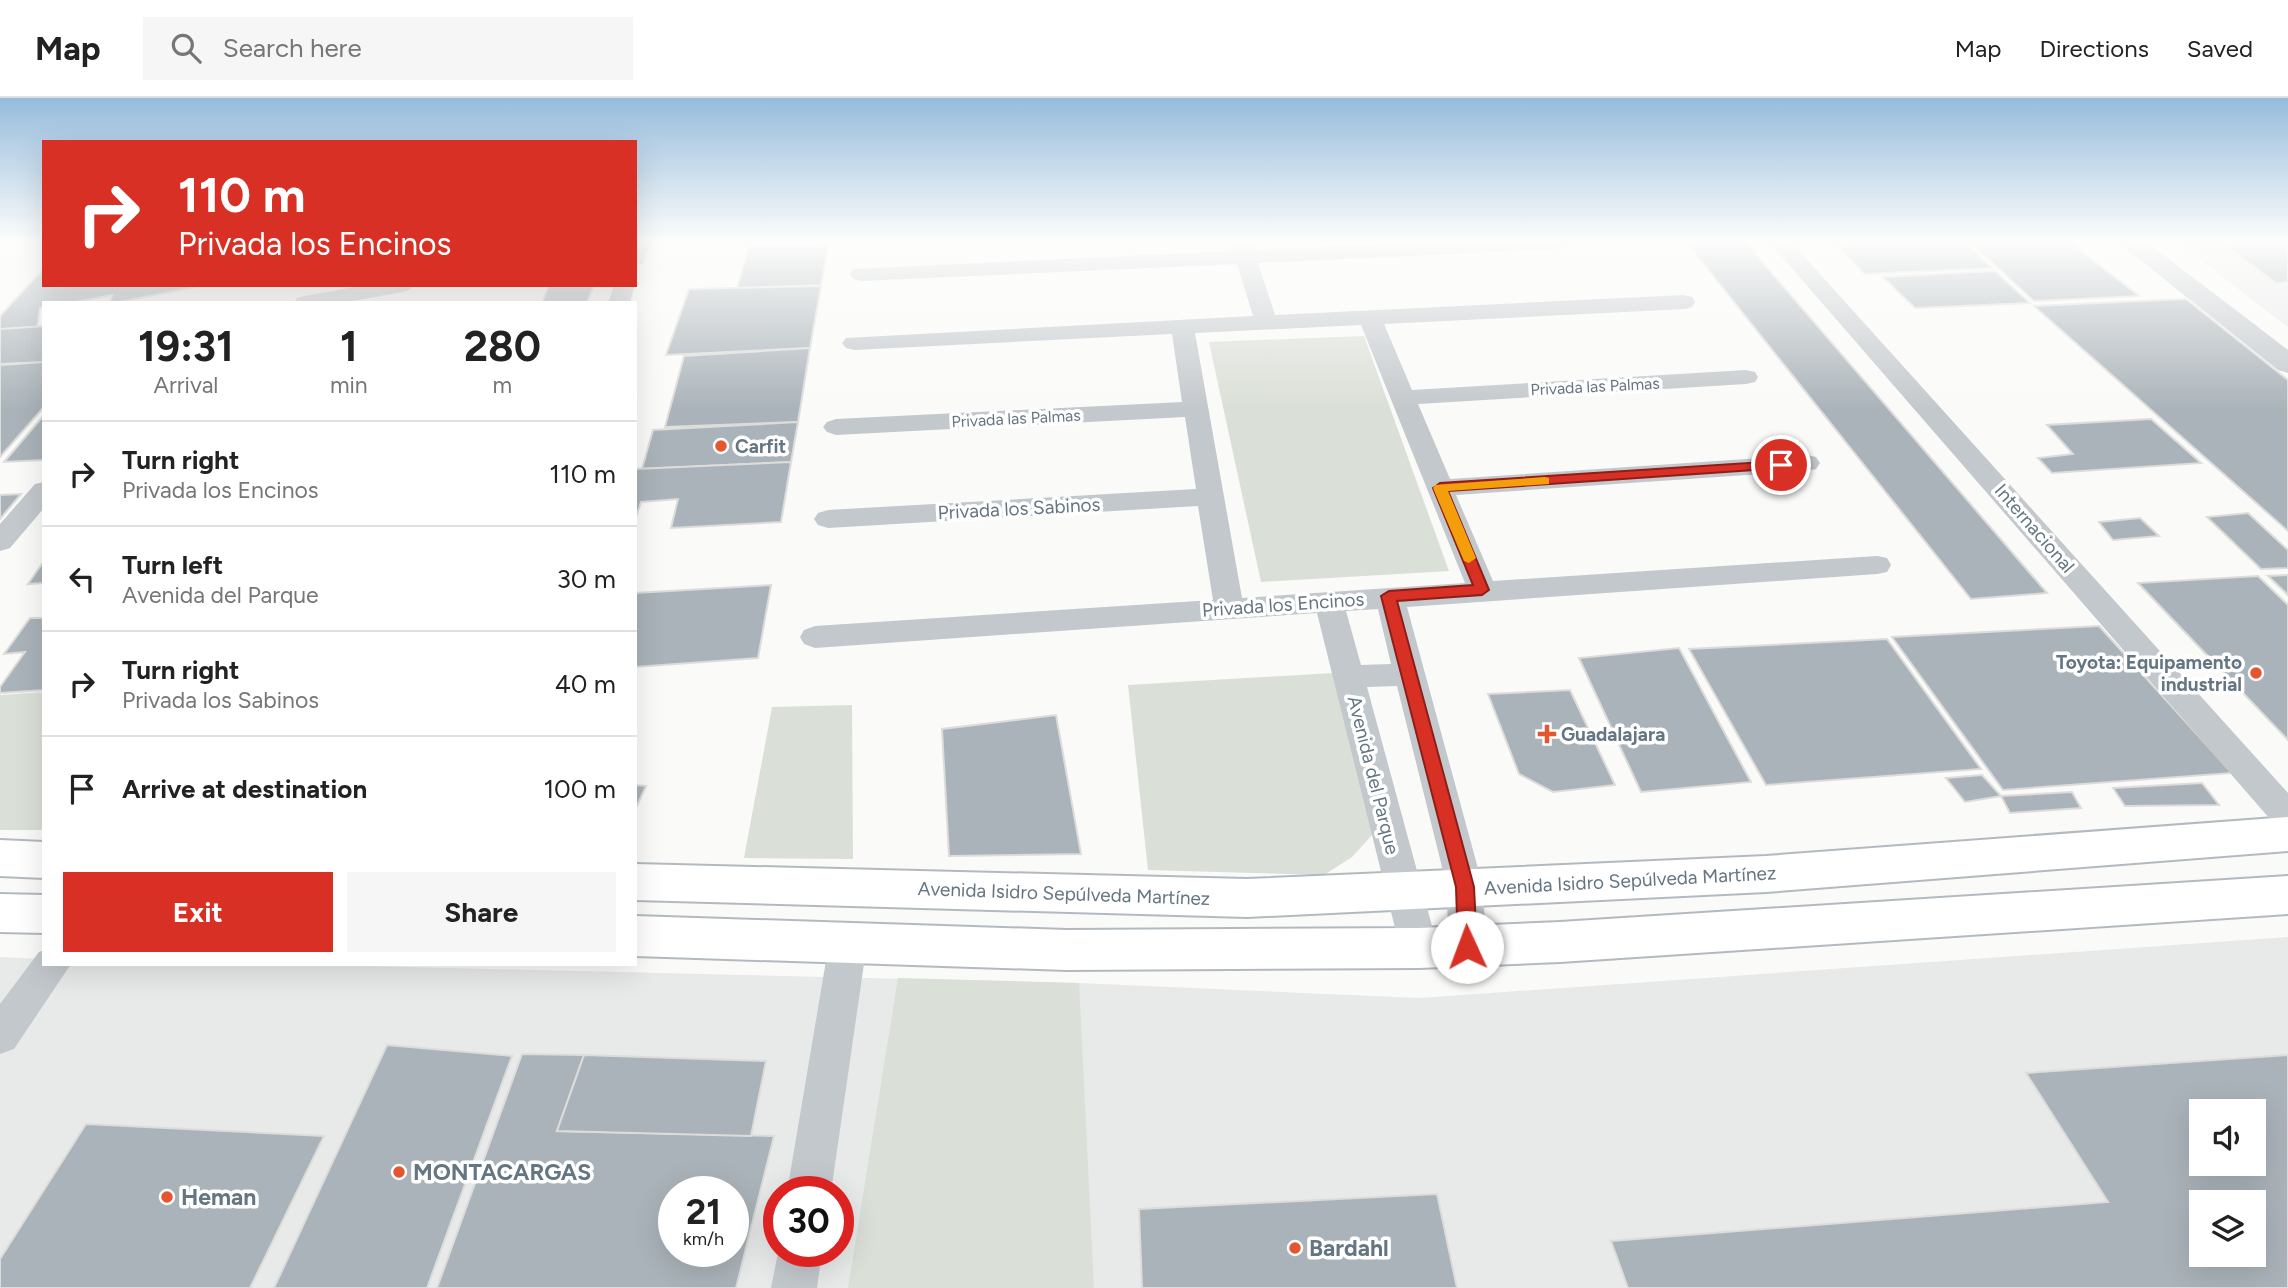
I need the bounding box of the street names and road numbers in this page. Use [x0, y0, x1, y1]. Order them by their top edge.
street label: Privada las Palmas [1530, 374, 1660, 399]
street label: Privada las Palmas [951, 406, 1081, 431]
street label: Internacional [1990, 479, 2079, 577]
street label: Privada los Sabinos [937, 493, 1101, 524]
street label: Privada los Encinos [1201, 587, 1365, 622]
street label: Avenida del Parque [1343, 694, 1404, 857]
street label: Avenida Isidro Sepúlveda Martínez [1483, 861, 1777, 900]
street label: Avenida Isidro Sepúlveda Martínez [917, 877, 1211, 910]

